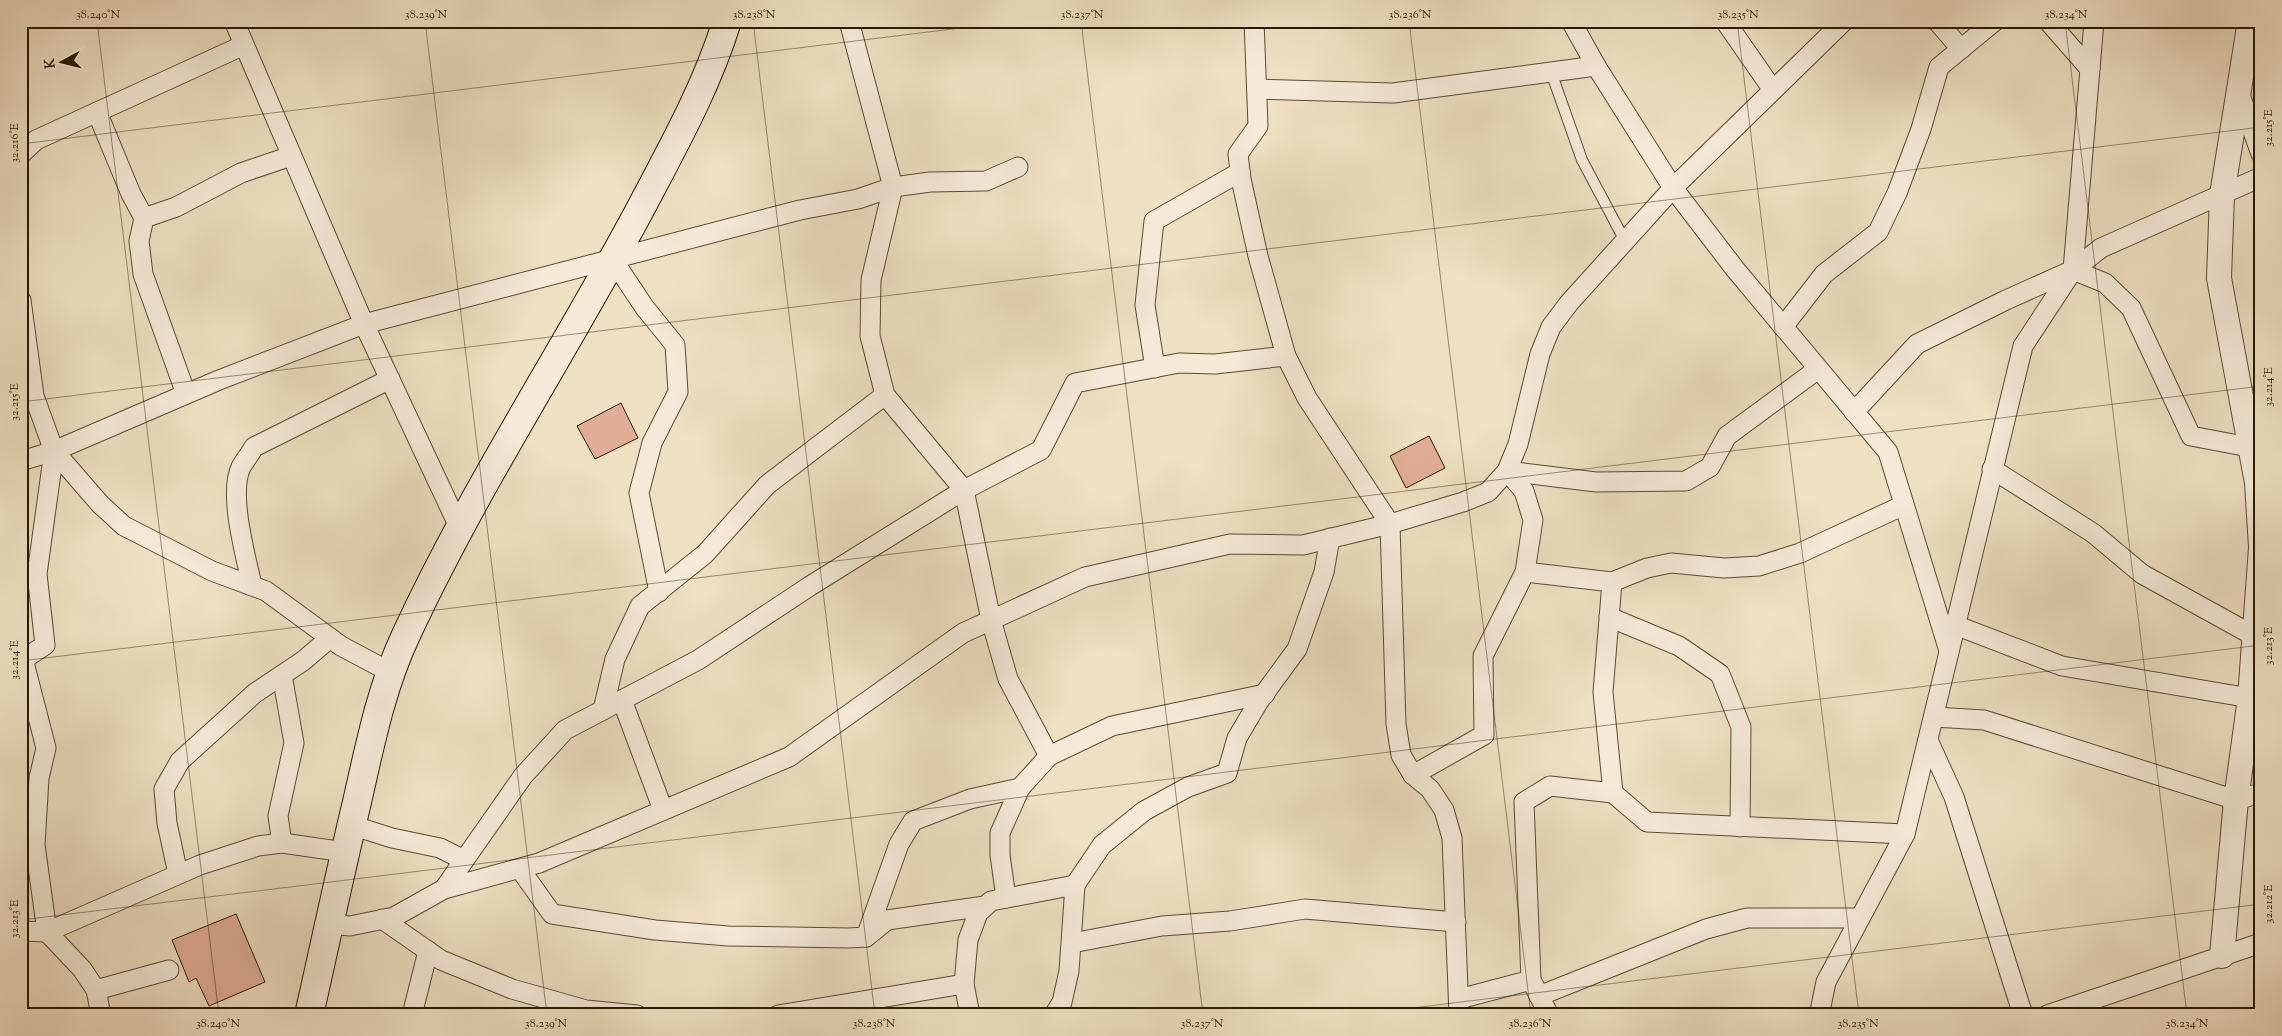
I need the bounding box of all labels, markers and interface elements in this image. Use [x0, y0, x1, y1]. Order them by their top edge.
text: 38.240°N [76, 6, 120, 24]
text: 38.239°N [405, 6, 448, 24]
text: 38.238°N [733, 6, 776, 24]
text: 38.237°N [1061, 6, 1104, 24]
text: 38.236°N [1389, 6, 1432, 24]
text: 38.235°N [1717, 6, 1759, 24]
text: 38.234°N [2045, 6, 2088, 24]
north arrow [38, 38, 88, 88]
text: K [40, 56, 62, 70]
text: 32.215°E [2260, 108, 2278, 147]
text: 32.216°E [6, 123, 24, 163]
text: 32.214°E [2260, 367, 2278, 407]
text: 32.215°E [6, 382, 24, 421]
text: 32.213°E [2260, 626, 2278, 665]
text: 32.214°E [6, 640, 24, 680]
text: 32.212°E [2260, 884, 2278, 923]
text: 32.213°E [6, 899, 24, 938]
text: 38.240°N [196, 1015, 240, 1033]
text: 38.239°N [525, 1015, 568, 1033]
text: 38.238°N [853, 1015, 896, 1033]
text: 38.237°N [1181, 1015, 1224, 1033]
text: 38.236°N [1509, 1015, 1552, 1033]
text: 38.235°N [1837, 1015, 1879, 1033]
text: 38.234°N [2166, 1015, 2209, 1033]

